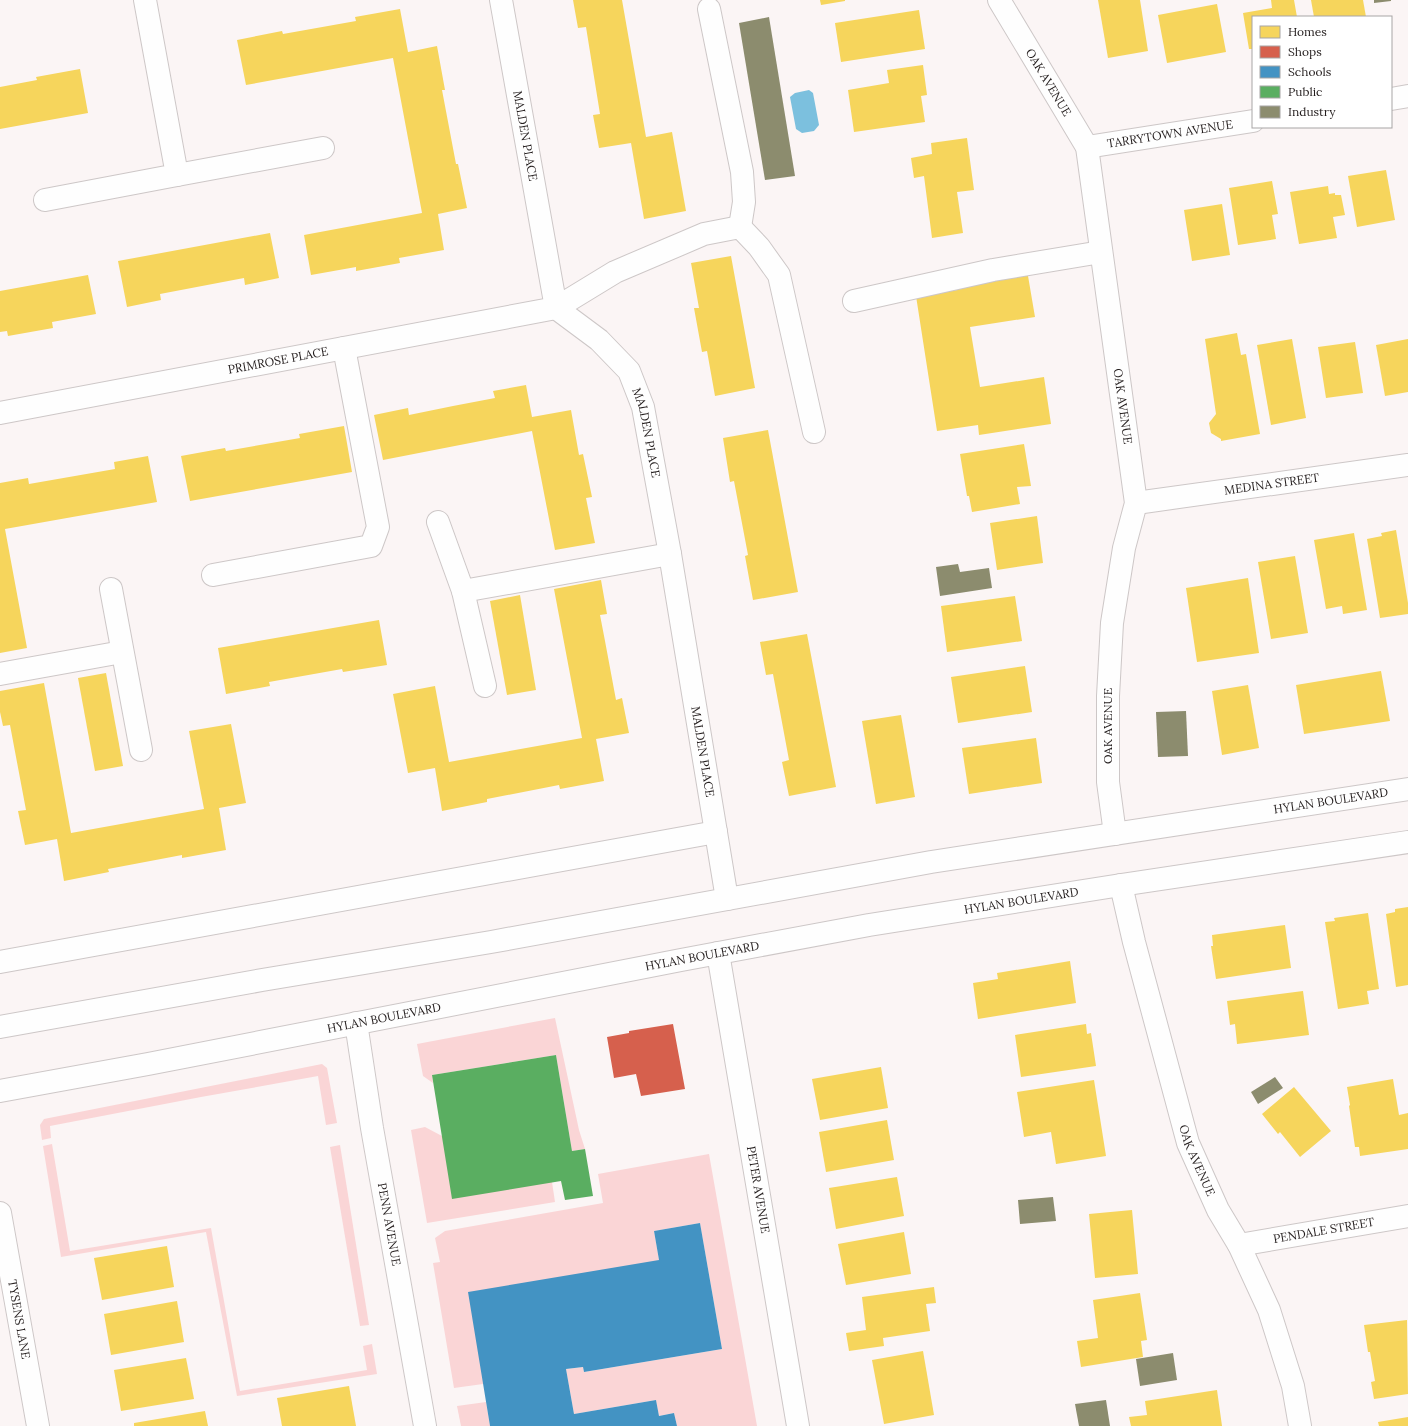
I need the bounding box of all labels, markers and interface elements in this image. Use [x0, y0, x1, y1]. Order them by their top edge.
legend [1252, 16, 1392, 128]
text: Homes [1288, 24, 1327, 39]
text: Shops [1288, 44, 1322, 59]
street label: OAK AVENUE [1023, 46, 1075, 119]
text: Schools [1288, 64, 1332, 79]
text: Public [1288, 84, 1322, 99]
street label: MALDEN PLACE [510, 89, 541, 182]
text: Industry [1288, 104, 1336, 119]
street label: TARRYTOWN AVENUE [1106, 116, 1234, 151]
street label: PRIMROSE PLACE [226, 343, 330, 377]
street label: OAK AVENUE [1111, 367, 1136, 445]
street label: MALDEN PLACE [629, 385, 664, 479]
street label: MEDINA STREET [1223, 469, 1320, 498]
street label: OAK AVENUE [1100, 688, 1115, 764]
street label: MALDEN PLACE [688, 705, 718, 798]
street label: HYLAN BOULEVARD [1272, 784, 1389, 816]
street label: HYLAN BOULEVARD [963, 884, 1080, 917]
street label: HYLAN BOULEVARD [644, 938, 760, 974]
street label: HYLAN BOULEVARD [326, 999, 442, 1036]
street label: OAK AVENUE [1176, 1123, 1219, 1198]
street label: PETER AVENUE [744, 1145, 773, 1234]
street label: PENN AVENUE [375, 1181, 404, 1267]
street label: PENDALE STREET [1272, 1214, 1376, 1246]
street label: TYSENS LANE [5, 1278, 34, 1360]

